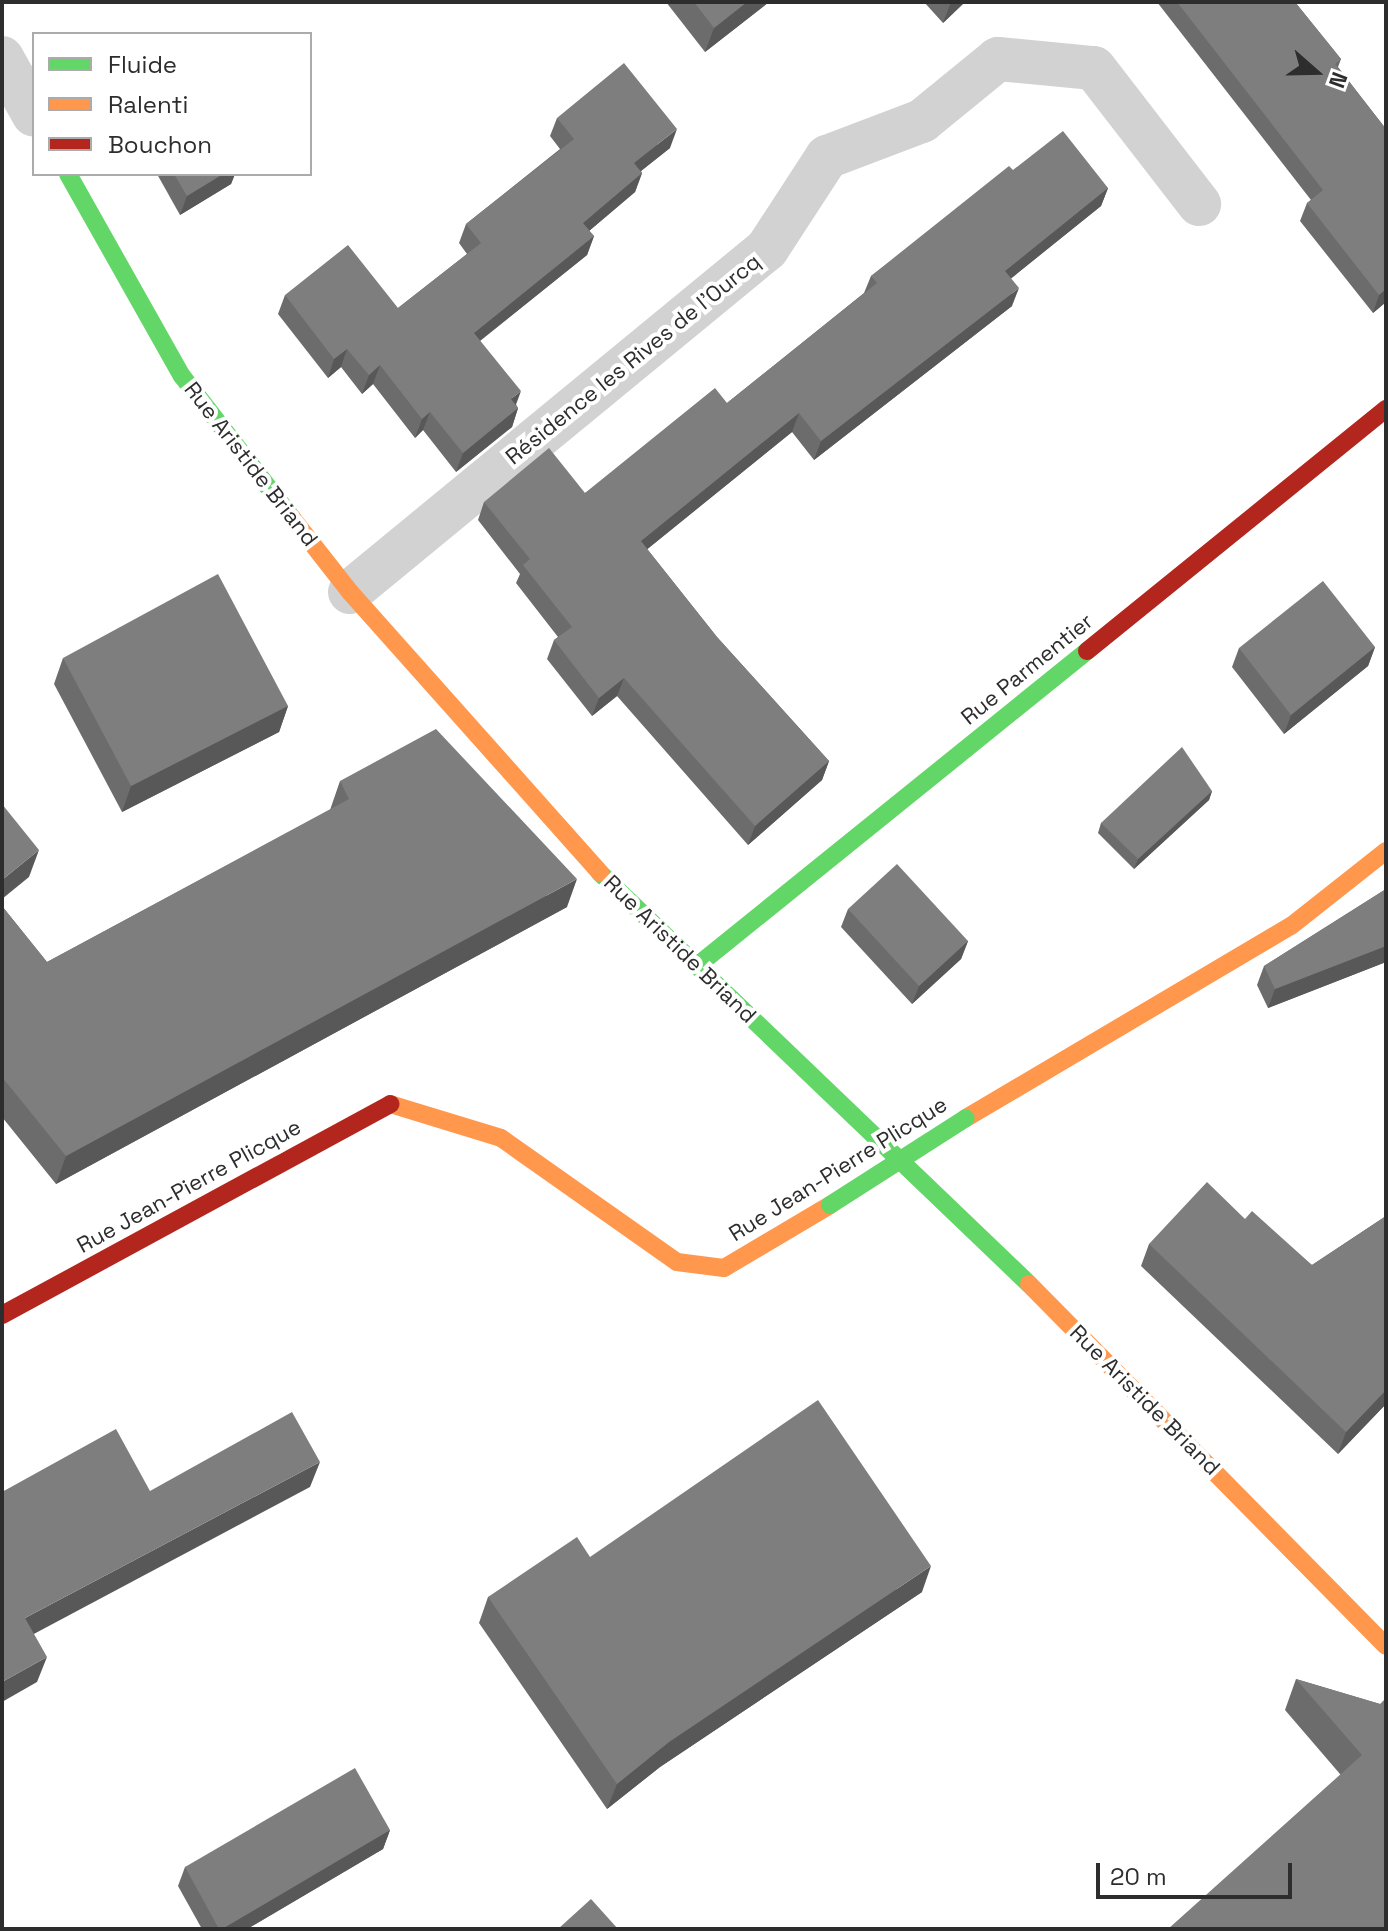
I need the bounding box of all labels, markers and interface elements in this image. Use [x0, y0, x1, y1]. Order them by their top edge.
legend [32, 32, 312, 176]
north arrow [1276, 32, 1356, 112]
text: Fluide [108, 49, 177, 80]
text: N [1323, 68, 1354, 92]
text: Ralenti [108, 89, 188, 120]
text: Bouchon [108, 129, 212, 160]
street label: Résidence les Rives de l'Ourcq [500, 248, 766, 470]
street label: Rue Aristide Briand [178, 376, 324, 552]
street label: Rue Parmentier [956, 608, 1098, 730]
street label: Rue Aristide Briand [598, 869, 762, 1029]
street label: Rue Jean-Pierre Plicque [724, 1091, 952, 1247]
street label: Rue Jean-Pierre Plicque [72, 1113, 306, 1259]
street label: Rue Aristide Briand [1064, 1319, 1226, 1481]
scale bar [1100, 1847, 1296, 1897]
text: 20 m [1110, 1861, 1167, 1892]

